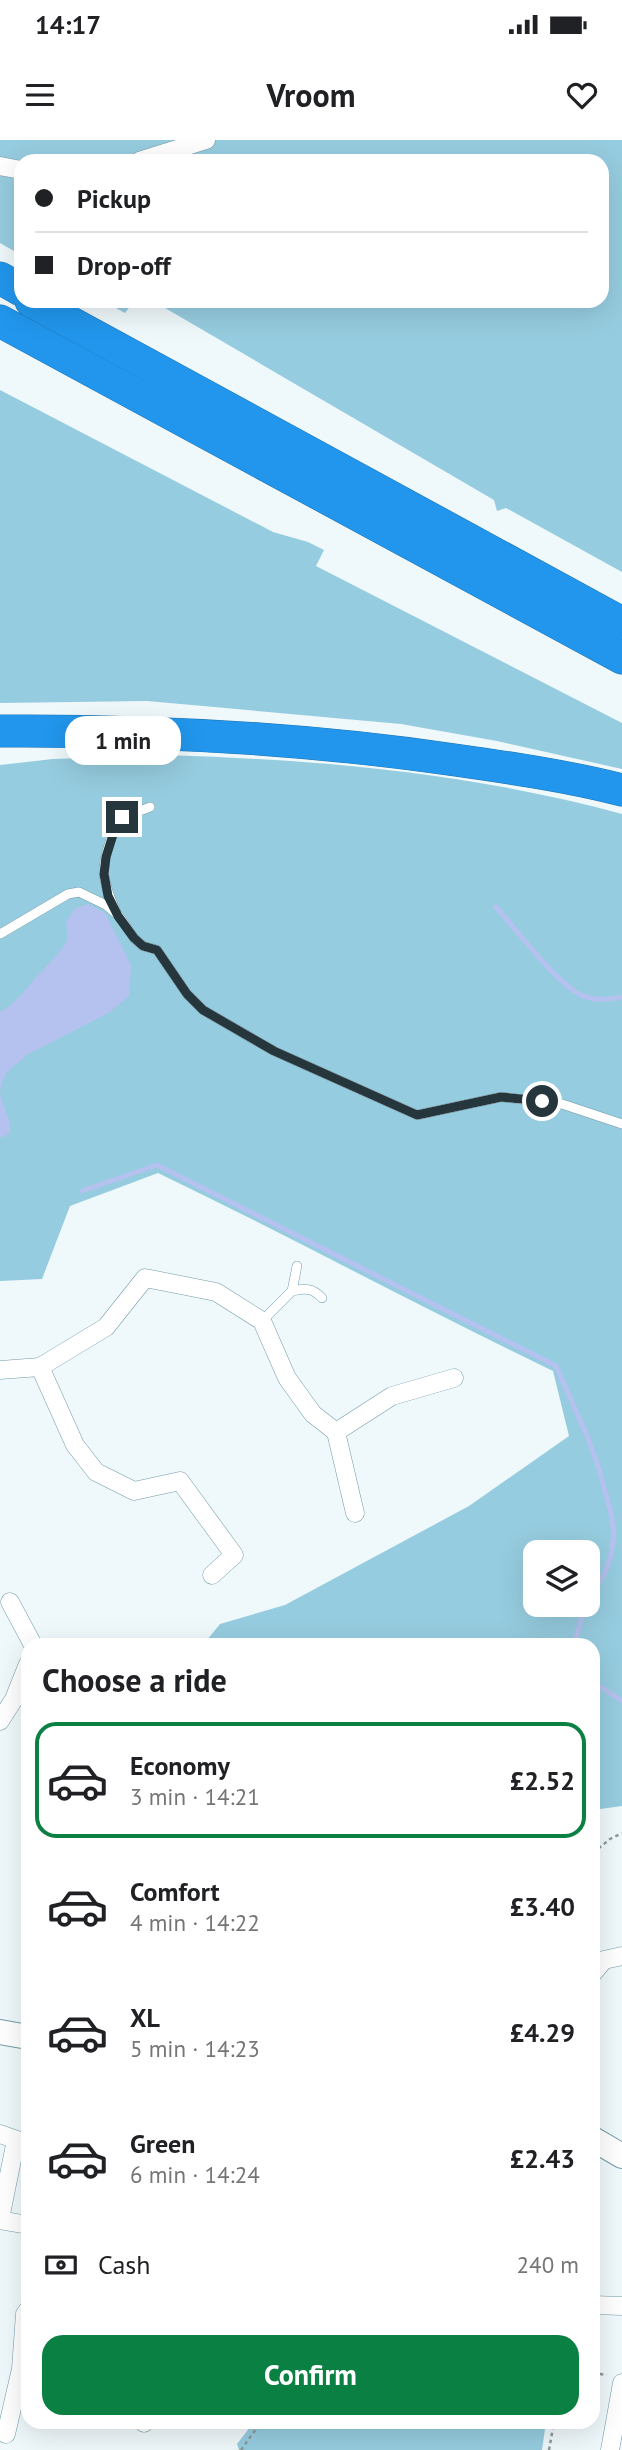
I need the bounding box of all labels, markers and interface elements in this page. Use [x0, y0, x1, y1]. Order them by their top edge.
text: 14:17 [35, 8, 101, 41]
text: Vroom [267, 74, 355, 116]
icon: menu [21, 76, 59, 114]
icon: heart [563, 76, 601, 114]
text: Pickup [77, 182, 151, 215]
text: Drop-off [77, 249, 171, 282]
callout: 1 min [64, 716, 180, 764]
text: 1 min [95, 726, 151, 755]
route end [106, 801, 138, 833]
route start [526, 1085, 558, 1117]
map controls [523, 1540, 600, 1617]
button: layers [523, 1540, 600, 1617]
text: Choose a ride [42, 1659, 227, 1701]
icon: car [46, 1749, 109, 1812]
text: Economy [130, 1749, 230, 1782]
text: £2.52 [510, 1764, 575, 1797]
text: 3 min · 14:21 [130, 1782, 260, 1811]
icon: car [46, 1875, 109, 1938]
text: Comfort [130, 1875, 220, 1908]
text: £3.40 [510, 1890, 575, 1923]
text: 4 min · 14:22 [130, 1908, 260, 1937]
icon: car [46, 2001, 109, 2064]
text: XL [130, 2001, 160, 2034]
text: £4.29 [510, 2016, 575, 2049]
text: 5 min · 14:23 [130, 2034, 260, 2063]
icon: car [46, 2127, 109, 2190]
text: Green [130, 2127, 195, 2160]
text: £2.43 [510, 2142, 575, 2175]
text: 6 min · 14:24 [130, 2160, 260, 2189]
icon: cash [42, 2246, 80, 2284]
text: Cash [98, 2248, 150, 2281]
text: 240 m [517, 2250, 579, 2279]
button: Confirm [42, 2335, 579, 2415]

